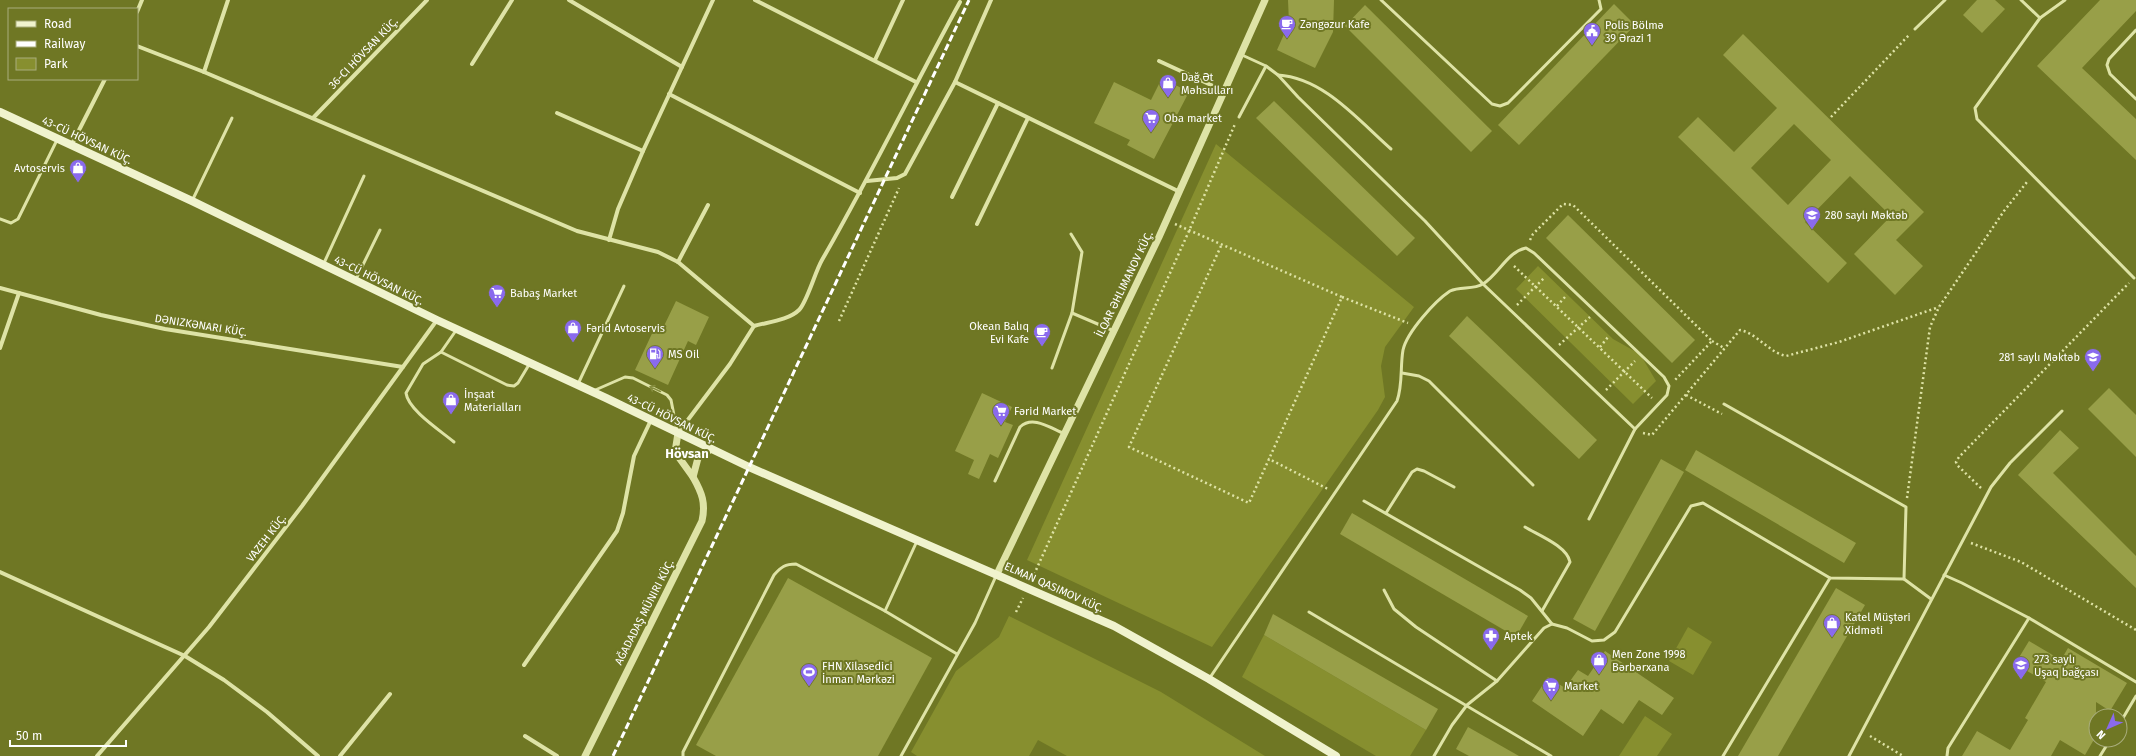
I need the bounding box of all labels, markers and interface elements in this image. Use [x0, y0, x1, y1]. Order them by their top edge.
legend [8, 8, 138, 80]
street label: 36-CI HÖVSAN KÜÇ. [325, 14, 401, 92]
cafe icon: Zəngəzur Kafe [1277, 14, 1297, 39]
text: Road [44, 17, 72, 31]
place label: Zəngəzur Kafe [1300, 18, 1370, 31]
place label: Polis Bölmə 39 Ərazi 1 [1605, 19, 1664, 45]
public building icon: Polis Bölmə 39 Ərazi 1 [1582, 21, 1602, 46]
text: Railway [44, 37, 85, 51]
text: Park [44, 57, 68, 71]
place label: Dağ Ət Məhsulları [1181, 71, 1233, 97]
shop icon: Dağ Ət Məhsulları [1158, 73, 1178, 98]
supermarket icon: Oba market [1141, 108, 1161, 133]
place label: Oba market [1164, 112, 1222, 125]
street label: 43-CÜ HÖVSAN KÜÇ. [40, 113, 135, 167]
shop icon: Avtoservis [68, 158, 88, 183]
place label: Avtoservis [14, 162, 65, 175]
school or university icon: 280 saylı Məktəb [1802, 205, 1822, 230]
place label: 280 saylı Məktəb [1825, 209, 1908, 222]
street label: İLQAR ƏHLIMANOV KÜÇ. [1092, 228, 1156, 339]
street label: 43-CÜ HÖVSAN KÜÇ. [332, 252, 426, 308]
supermarket icon: Babaş Market [487, 283, 507, 308]
place label: Babaş Market [510, 287, 577, 300]
street label: DƏNIZKƏNARI KÜÇ. [154, 311, 249, 339]
shop icon: Fərid Avtoservis [563, 318, 583, 343]
place label: Okean Balıq Evi Kafe [969, 320, 1029, 346]
place label: Fərid Avtoservis [586, 322, 665, 335]
cafe icon: Okean Balıq Evi Kafe [1032, 322, 1052, 347]
fuel station icon: MS Oil [645, 344, 665, 369]
school or university icon: 281 saylı Məktəb [2083, 347, 2103, 372]
place label: MS Oil [668, 348, 699, 361]
place label: 281 saylı Məktəb [1999, 351, 2080, 364]
one-way arrow [650, 385, 662, 392]
place label: İnşaat Materialları [464, 387, 521, 414]
shop icon: İnşaat Materialları [441, 390, 461, 415]
street label: 43-CÜ HÖVSAN KÜÇ. [625, 390, 719, 446]
supermarket icon: Fərid Market [991, 401, 1011, 426]
place label: Fərid Market [1014, 405, 1076, 418]
district label: Hövsan [665, 446, 709, 461]
street label: VAZEH KÜÇ. [243, 511, 289, 565]
street label: AĞADADAŞ MÜNIRI KÜÇ. [611, 556, 677, 667]
street label: ELMAN QASIMOV KÜÇ. [1002, 559, 1106, 615]
place label: Katel Müştəri Xidməti [1845, 611, 1911, 637]
shop icon: Katel Müştəri Xidməti [1822, 613, 1842, 638]
pharmacy icon: Aptek [1481, 626, 1501, 651]
place label: Aptek [1504, 630, 1533, 643]
place label: Men Zone 1998 Bərbərxana [1612, 648, 1686, 674]
shop icon: Men Zone 1998 Bərbərxana [1589, 650, 1609, 675]
place label: 273 saylı Uşaq bağçası [2034, 653, 2099, 679]
school or university icon: 273 saylı Uşaq bağçası [2011, 655, 2031, 680]
place label: FHN Xilasedici İnman Mərkəzi [822, 660, 895, 686]
sports icon: FHN Xilasedici İnman Mərkəzi [799, 662, 819, 687]
supermarket icon: Market [1541, 676, 1561, 701]
place label: Market [1564, 680, 1598, 693]
north arrow [2088, 708, 2128, 748]
scale bar [10, 722, 126, 748]
text: N [2094, 728, 2108, 742]
text: 50 m [16, 729, 42, 743]

